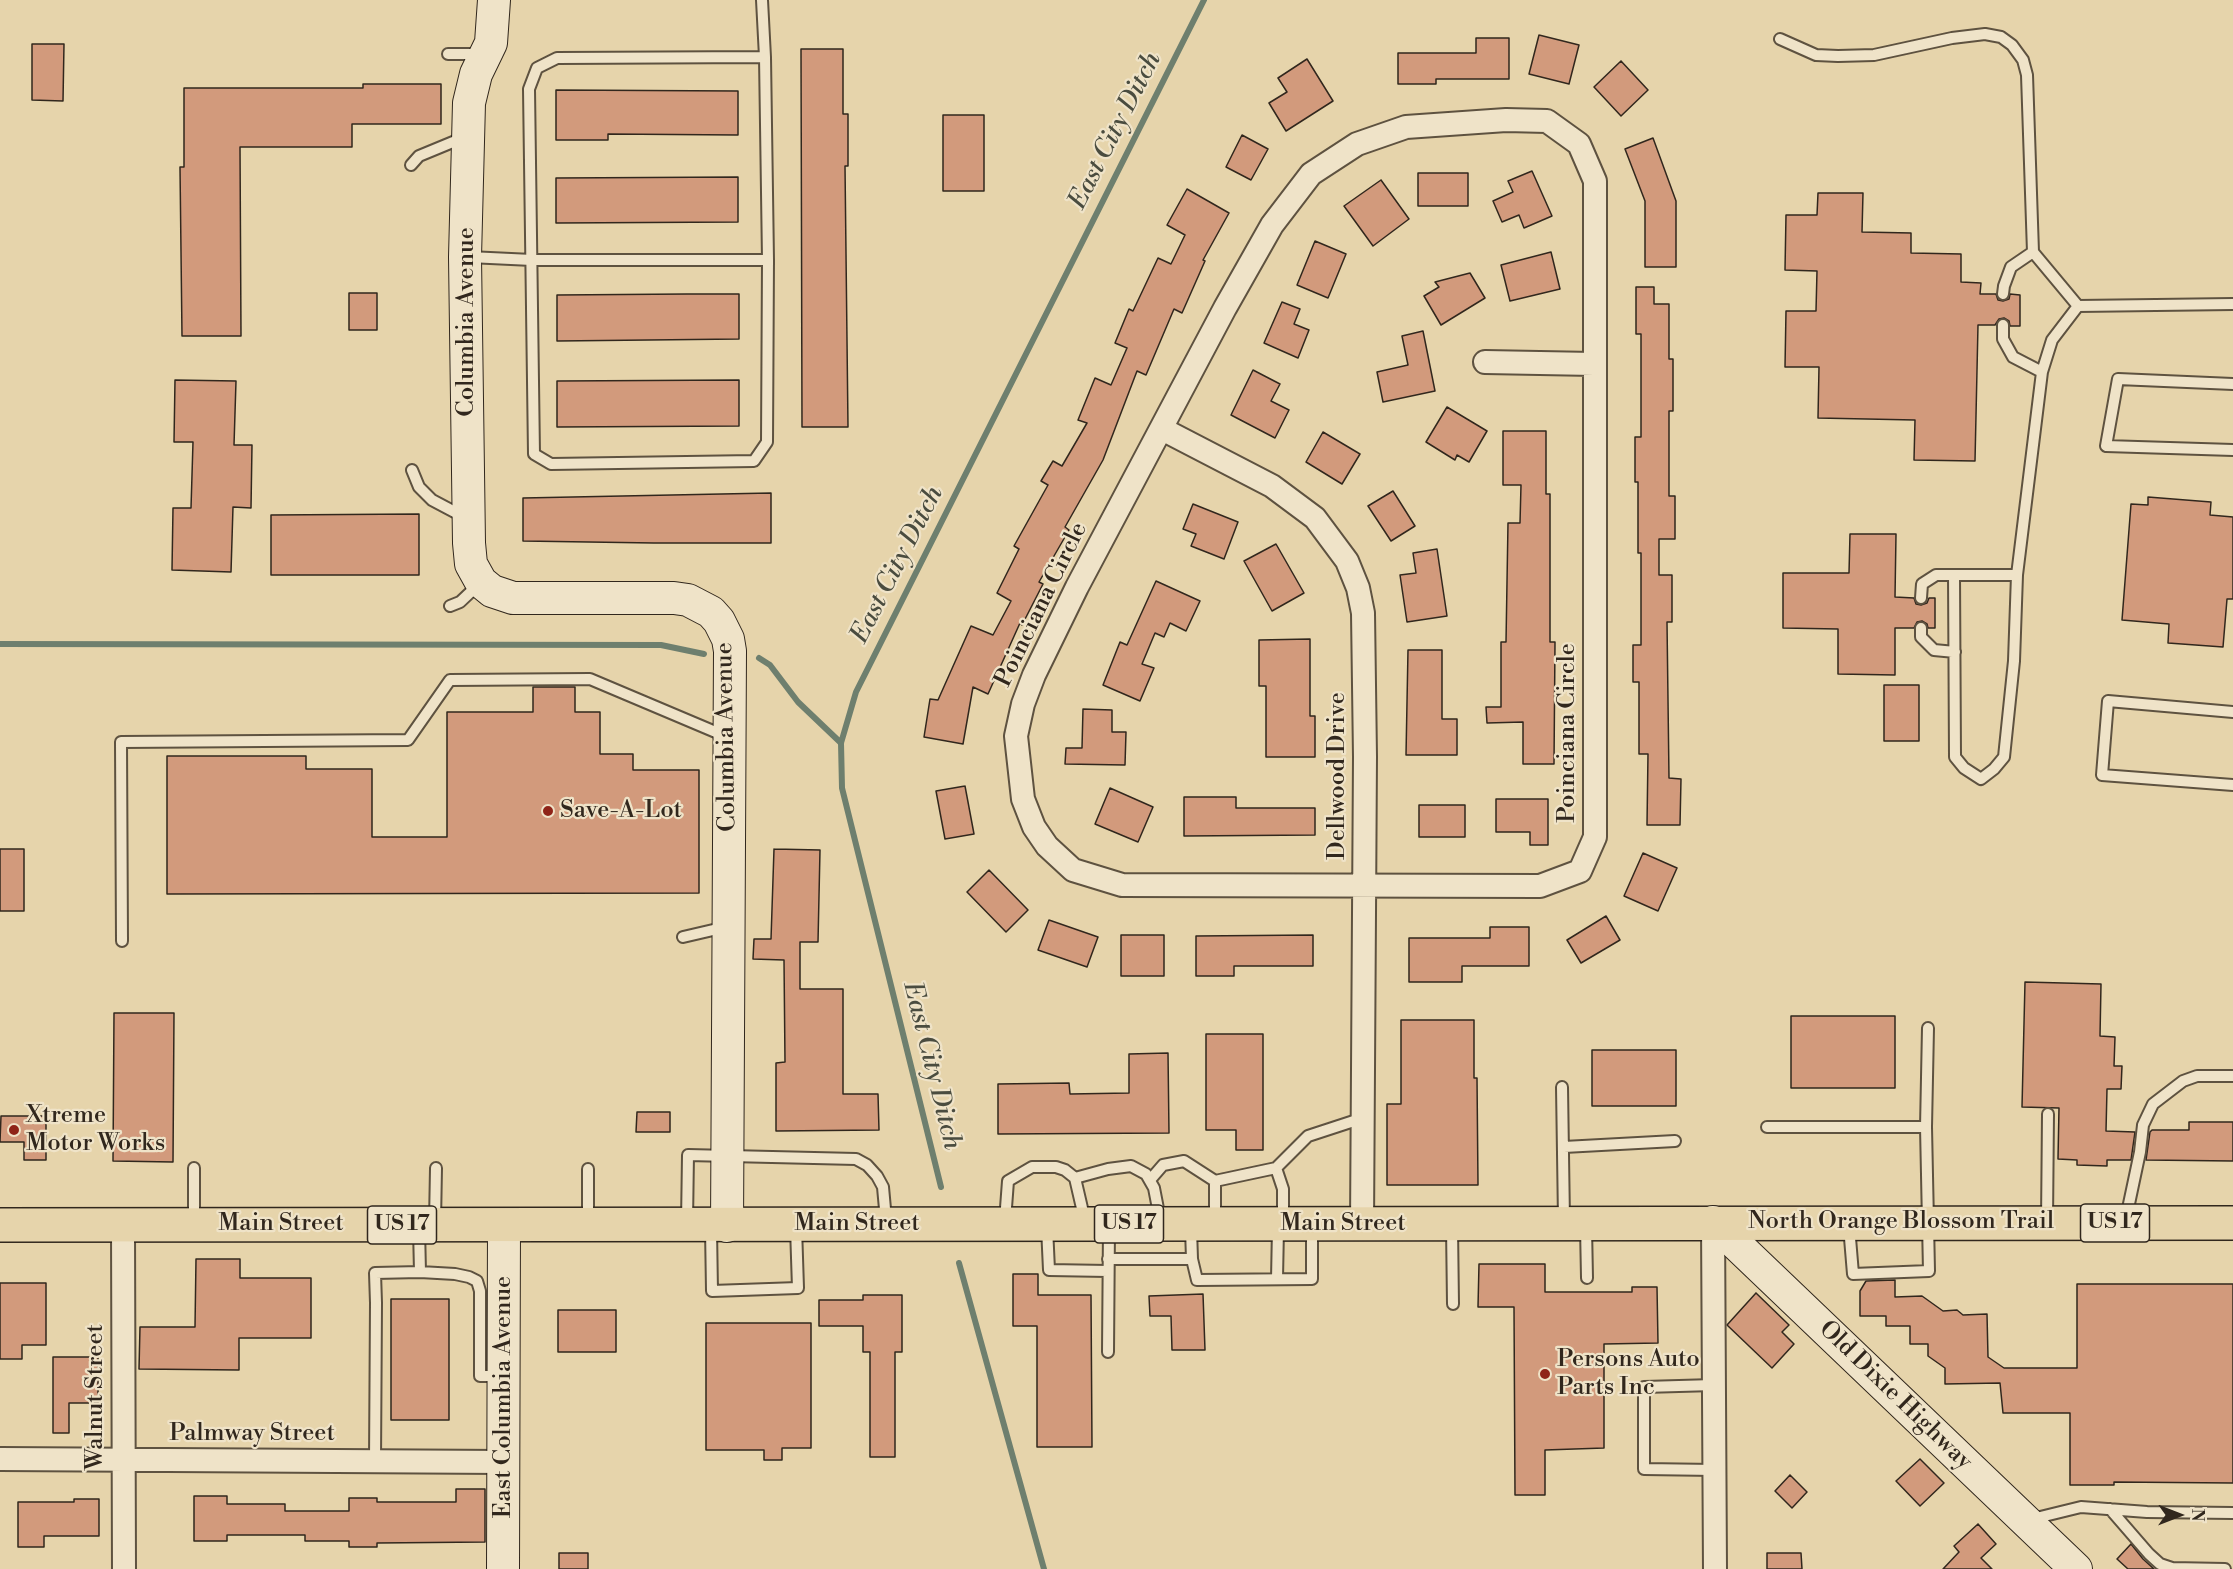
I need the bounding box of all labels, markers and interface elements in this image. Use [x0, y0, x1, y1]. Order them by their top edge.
water label: East City Ditch [1063, 47, 1169, 215]
street label: Columbia Avenue [453, 227, 481, 417]
water label: East City Ditch [845, 481, 951, 649]
street label: Poinciana Circle [990, 518, 1094, 692]
street label: Columbia Avenue [711, 642, 743, 832]
street label: Poinciana Circle [1554, 643, 1582, 823]
street label: Dellwood Drive [1324, 692, 1352, 860]
place label: Save-A-Lot [560, 797, 682, 825]
marker: Save-A-Lot [541, 804, 555, 818]
water label: East City Ditch [895, 979, 967, 1153]
place label: Xtreme Motor Works [26, 1102, 165, 1158]
marker: Xtreme Motor Works [7, 1123, 21, 1137]
road number: US 17 [2080, 1204, 2150, 1242]
road number: US 17 [1094, 1205, 1164, 1243]
road number: US 17 [368, 1206, 436, 1244]
street label: North Orange Blossom Trail [1748, 1208, 2054, 1236]
street label: Main Street [218, 1210, 344, 1238]
street label: Main Street [794, 1210, 920, 1238]
street label: Main Street [1280, 1210, 1406, 1238]
street label: East Columbia Avenue [490, 1276, 518, 1518]
street label: Old Dixie Highway [1812, 1315, 1978, 1477]
street label: Walnut Street [82, 1324, 110, 1470]
place label: Persons Auto Parts Inc [1557, 1346, 1700, 1402]
marker: Persons Auto Parts Inc [1538, 1367, 1552, 1381]
street label: Palmway Street [169, 1420, 335, 1448]
north arrow [2149, 1485, 2209, 1545]
text: N [2187, 1509, 2207, 1521]

